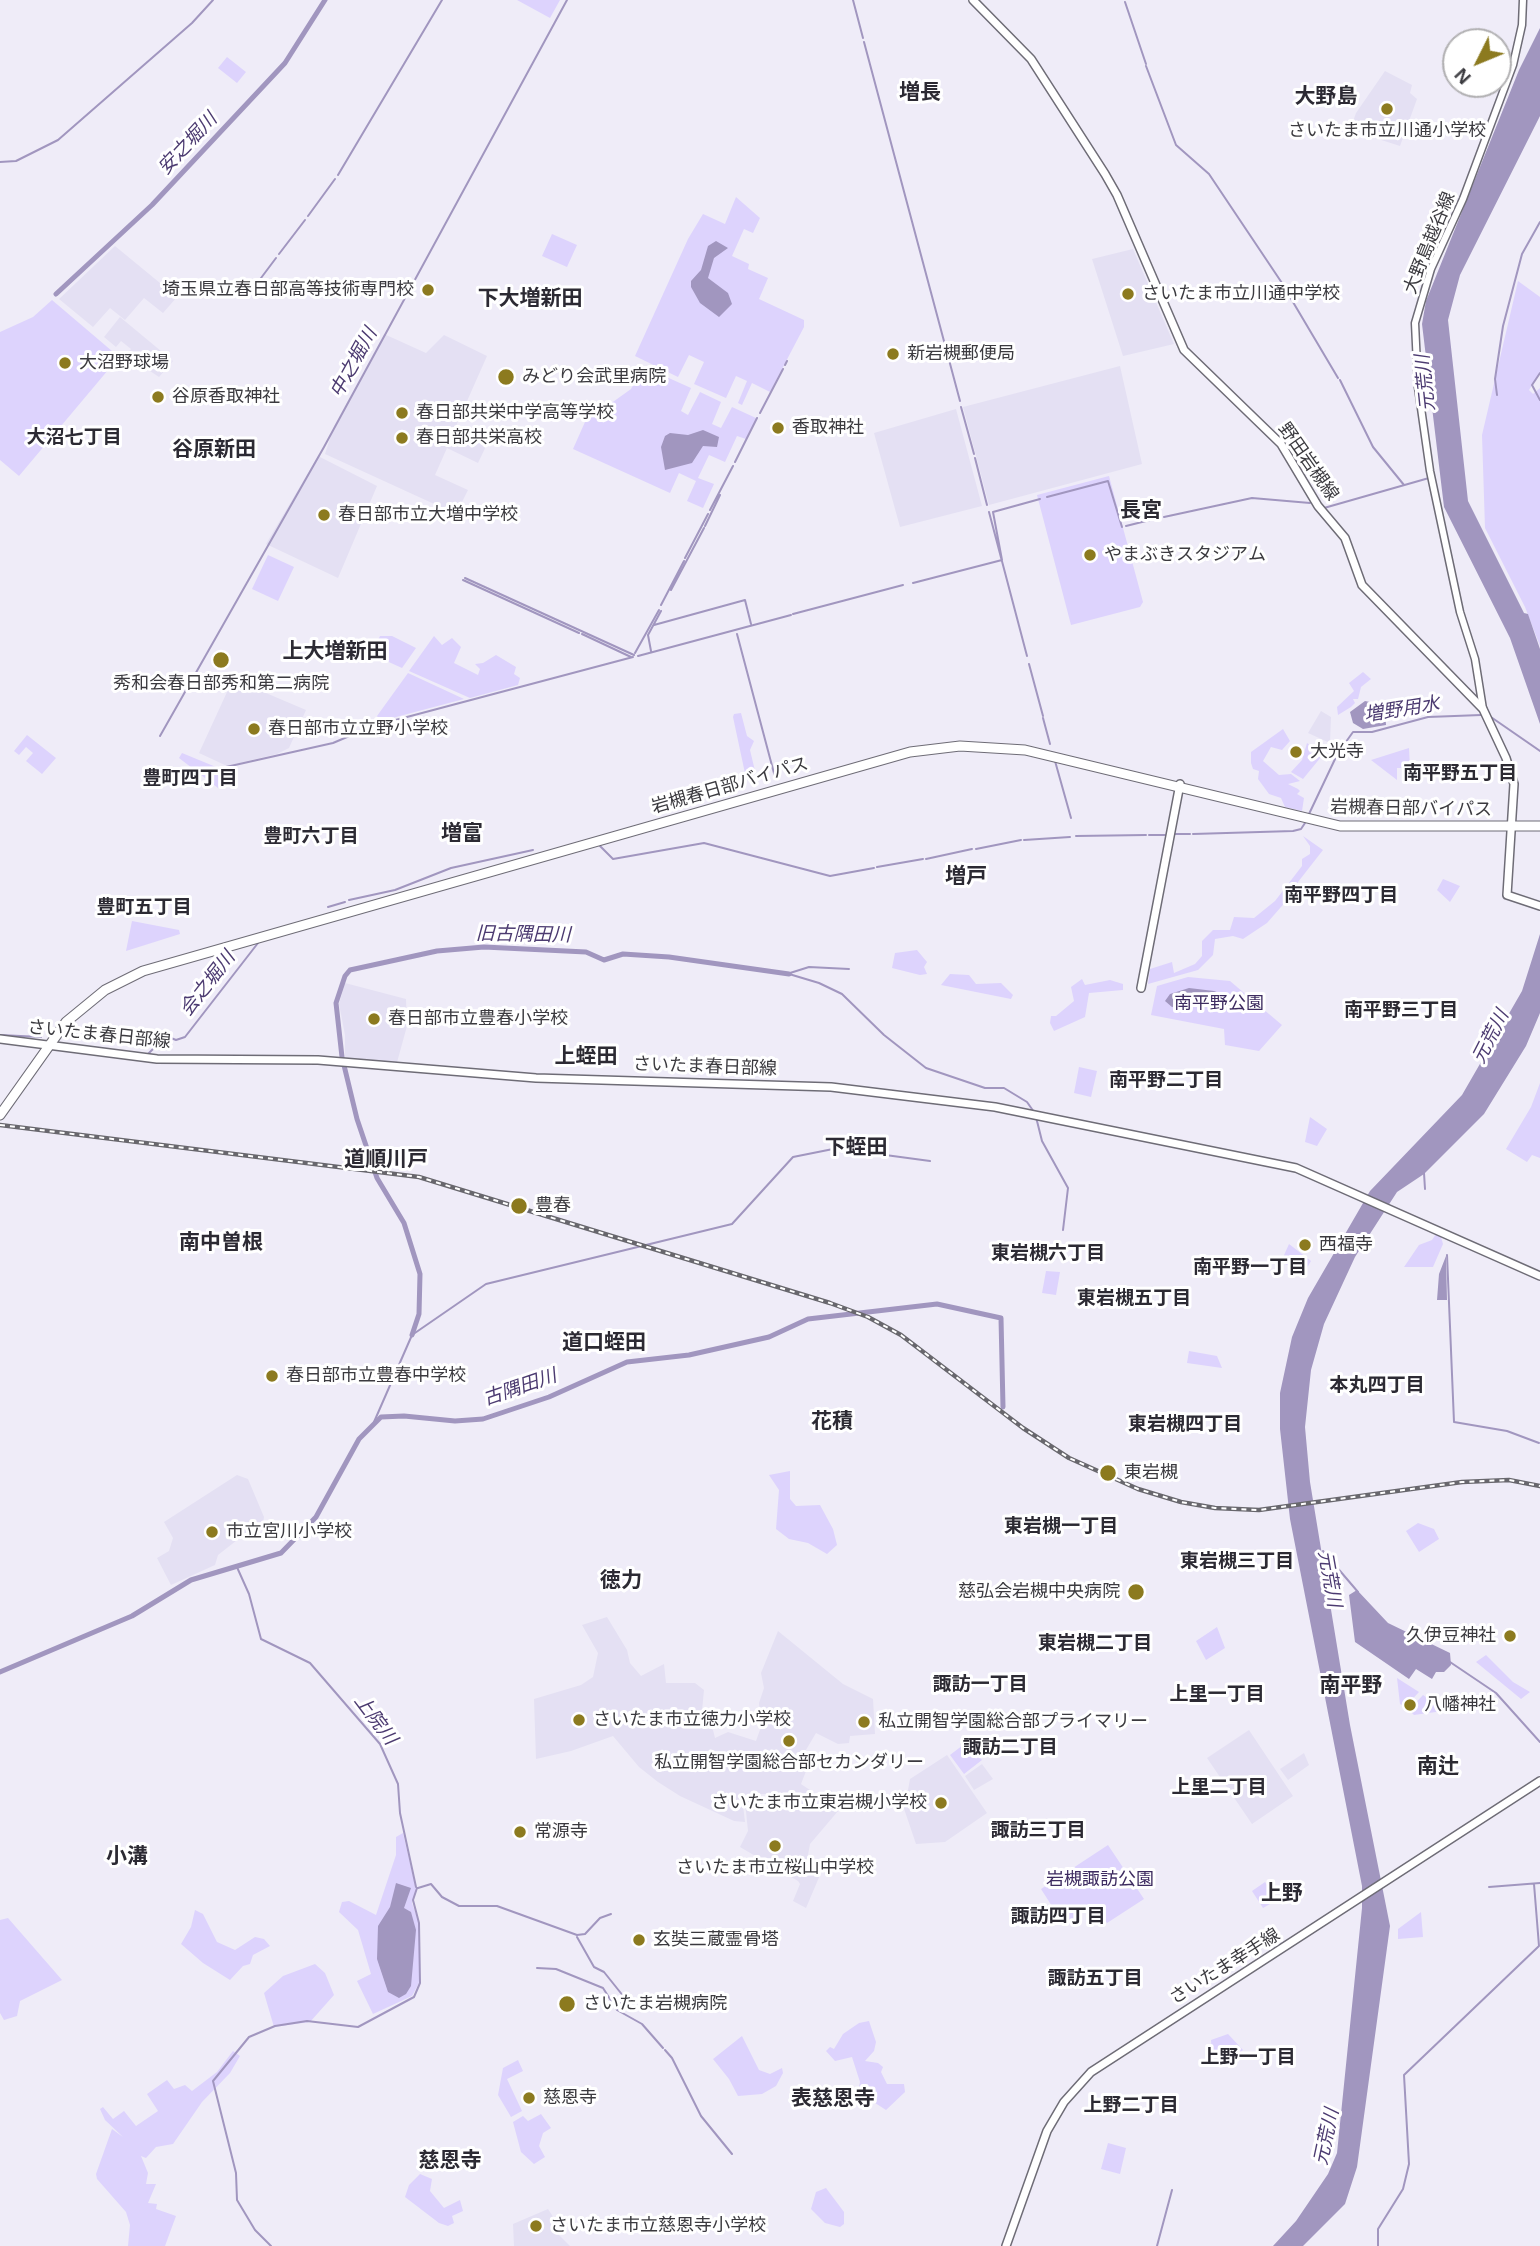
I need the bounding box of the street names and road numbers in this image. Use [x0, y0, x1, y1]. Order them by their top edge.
street label: 大野島越谷線 [1400, 189, 1460, 297]
street label: 野田岩槻線 [1273, 419, 1343, 505]
street label: 岩槻春日部バイパス [649, 753, 811, 819]
street label: 岩槻春日部バイパス [1330, 797, 1492, 821]
street label: さいたま春日部線 [26, 1017, 172, 1053]
street label: さいたま春日部線 [633, 1054, 777, 1080]
street label: さいたま幸手線 [1166, 1924, 1284, 2010]

